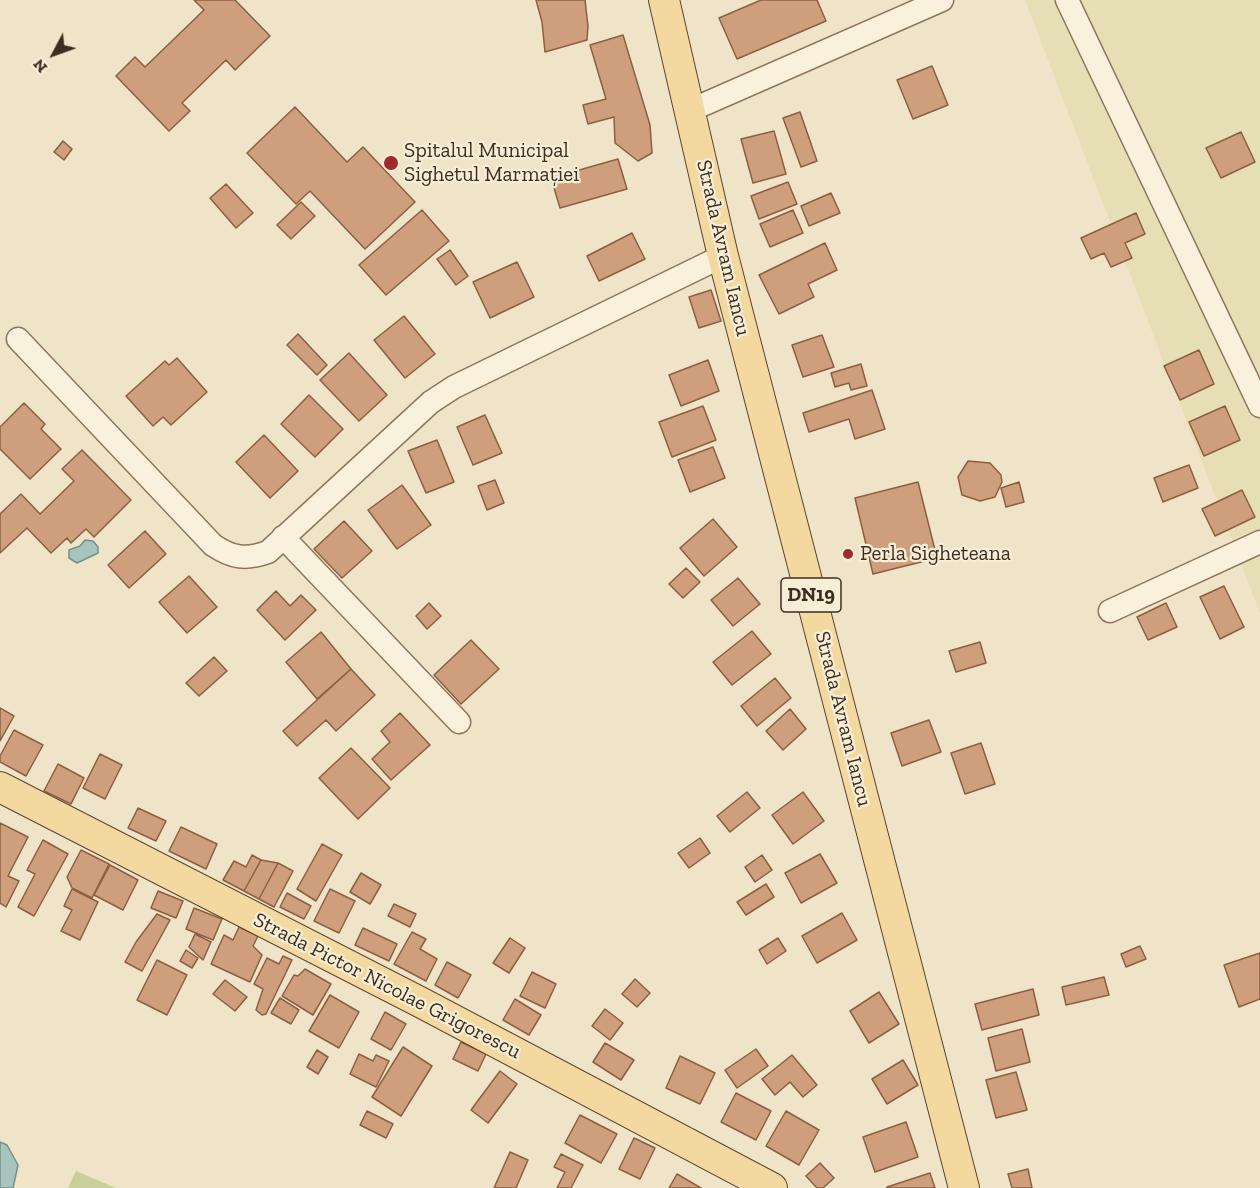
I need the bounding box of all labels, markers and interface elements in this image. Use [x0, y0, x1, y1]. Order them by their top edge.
north arrow [24, 24, 84, 84]
text: N [29, 55, 51, 77]
place label: Spitalul Municipal Sighetul Marmației [404, 138, 579, 188]
marker: Spitalul Municipal Sighetul Marmației [382, 154, 400, 172]
street label: Strada Avram Iancu [691, 158, 755, 338]
place label: Perla Sigheteana [860, 541, 1011, 567]
marker: Perla Sigheteana [841, 547, 855, 561]
road number: DN19 [781, 578, 841, 612]
street label: Strada Avram Iancu [809, 629, 877, 809]
street label: Strada Pictor Nicolae Grigorescu [249, 907, 525, 1065]

